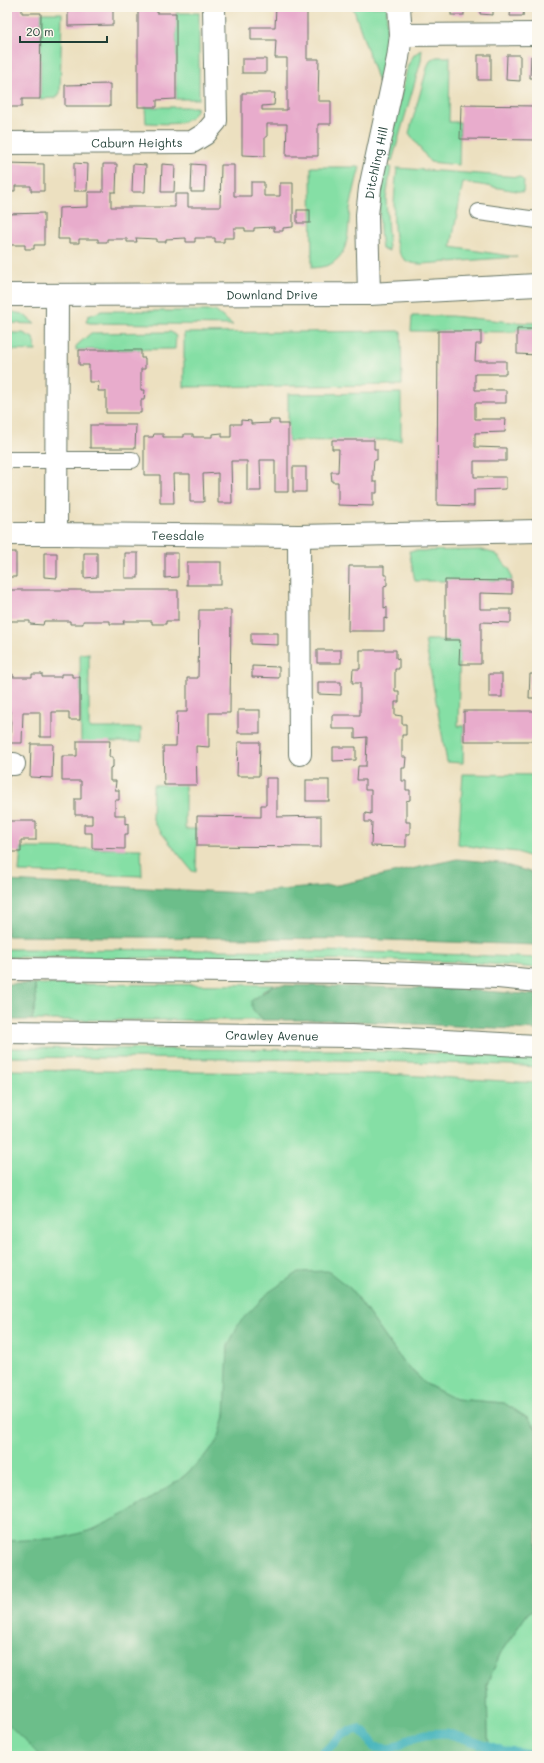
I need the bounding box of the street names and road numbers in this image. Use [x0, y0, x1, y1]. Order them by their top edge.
street label: Ditchling Hill [361, 125, 391, 200]
street label: Caburn Heights [91, 134, 183, 151]
street label: Downland Drive [226, 286, 318, 302]
street label: Teesdale [151, 527, 205, 543]
street label: Crawley Avenue [225, 1027, 319, 1044]

